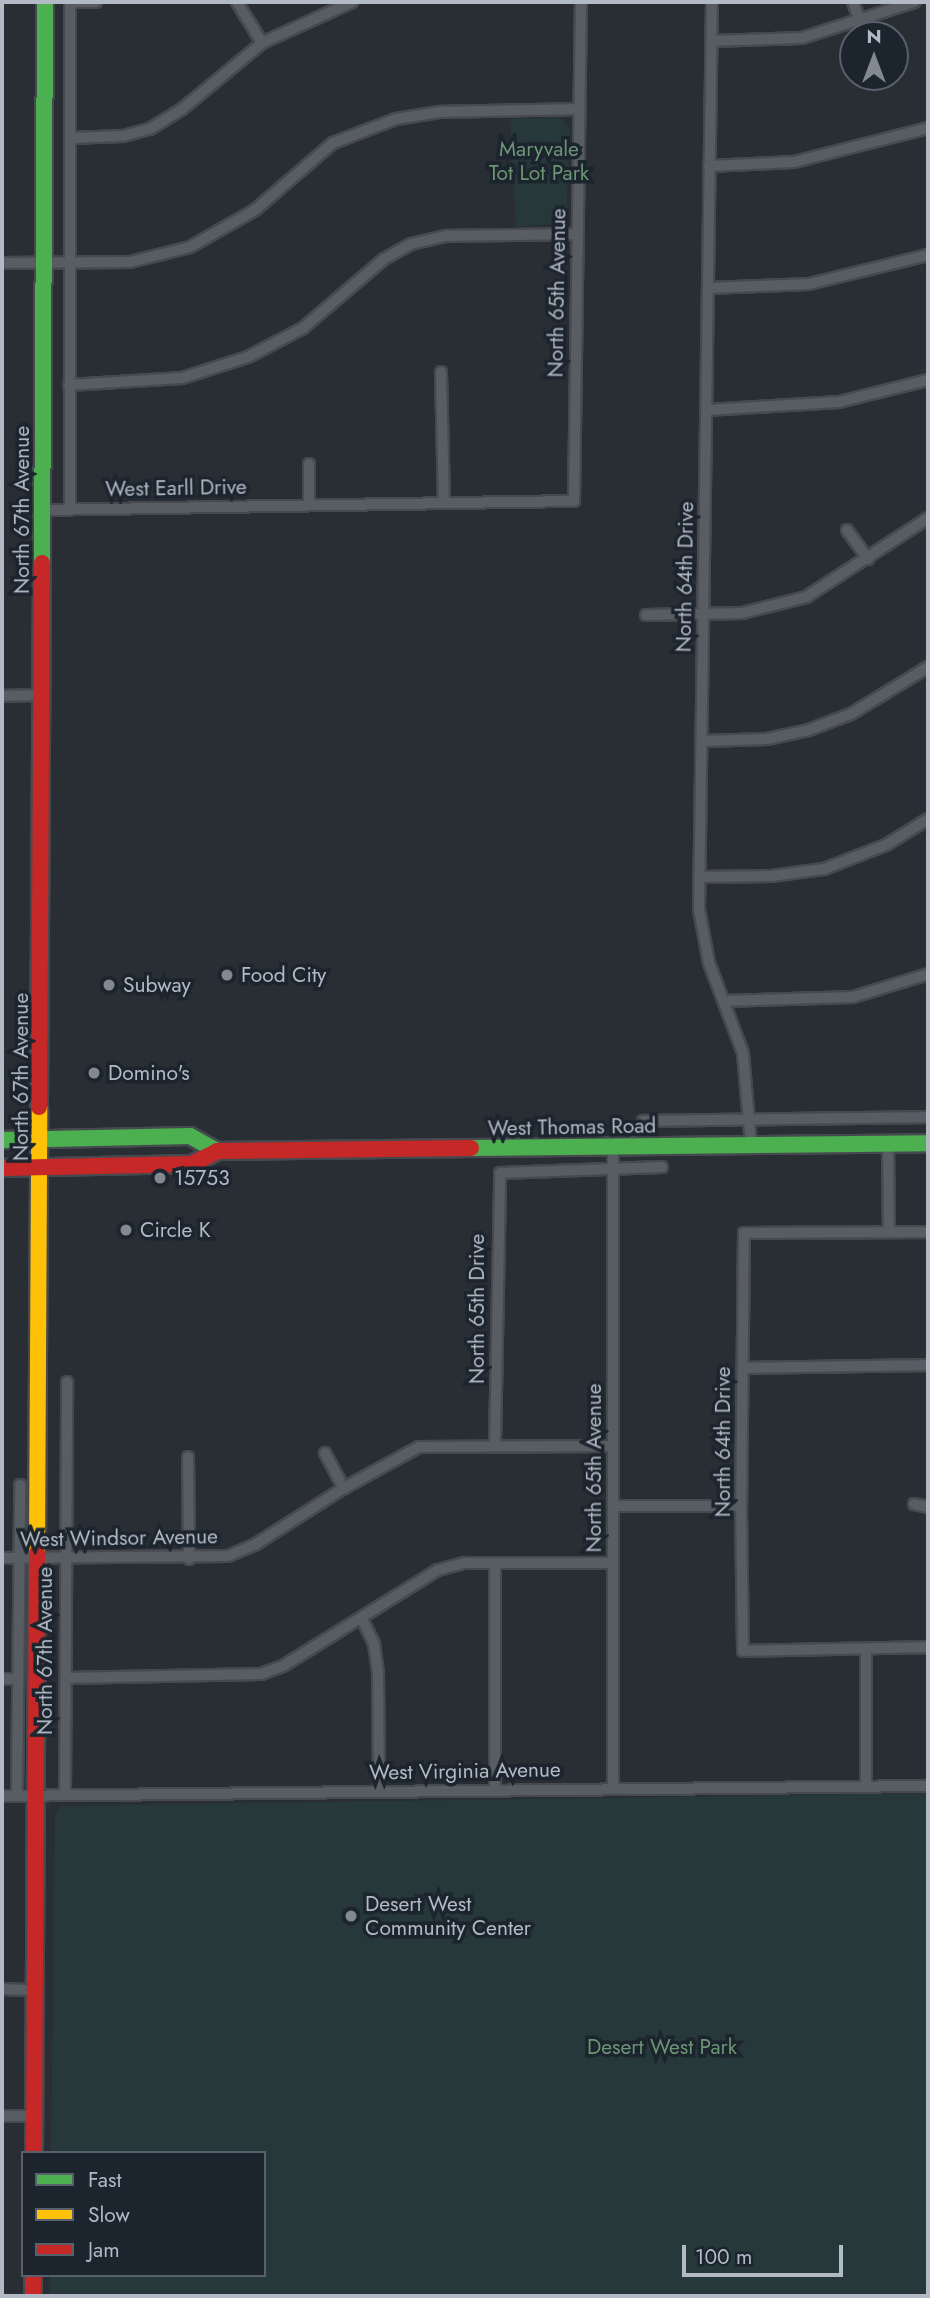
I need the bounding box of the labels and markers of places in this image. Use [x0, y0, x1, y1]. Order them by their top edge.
place label: Food City [241, 962, 326, 988]
marker: Food City [219, 967, 235, 983]
place label: Subway [123, 972, 191, 998]
marker: Subway [101, 977, 117, 993]
place label: Domino's [108, 1060, 190, 1086]
marker: Domino's [86, 1065, 102, 1081]
place label: 15753 [174, 1165, 230, 1191]
marker: 15753 [152, 1170, 168, 1186]
place label: Circle K [140, 1217, 211, 1243]
marker: Circle K [118, 1222, 134, 1238]
place label: Desert West Community Center [365, 1891, 531, 1941]
marker: Desert West Community Center [343, 1908, 359, 1924]

